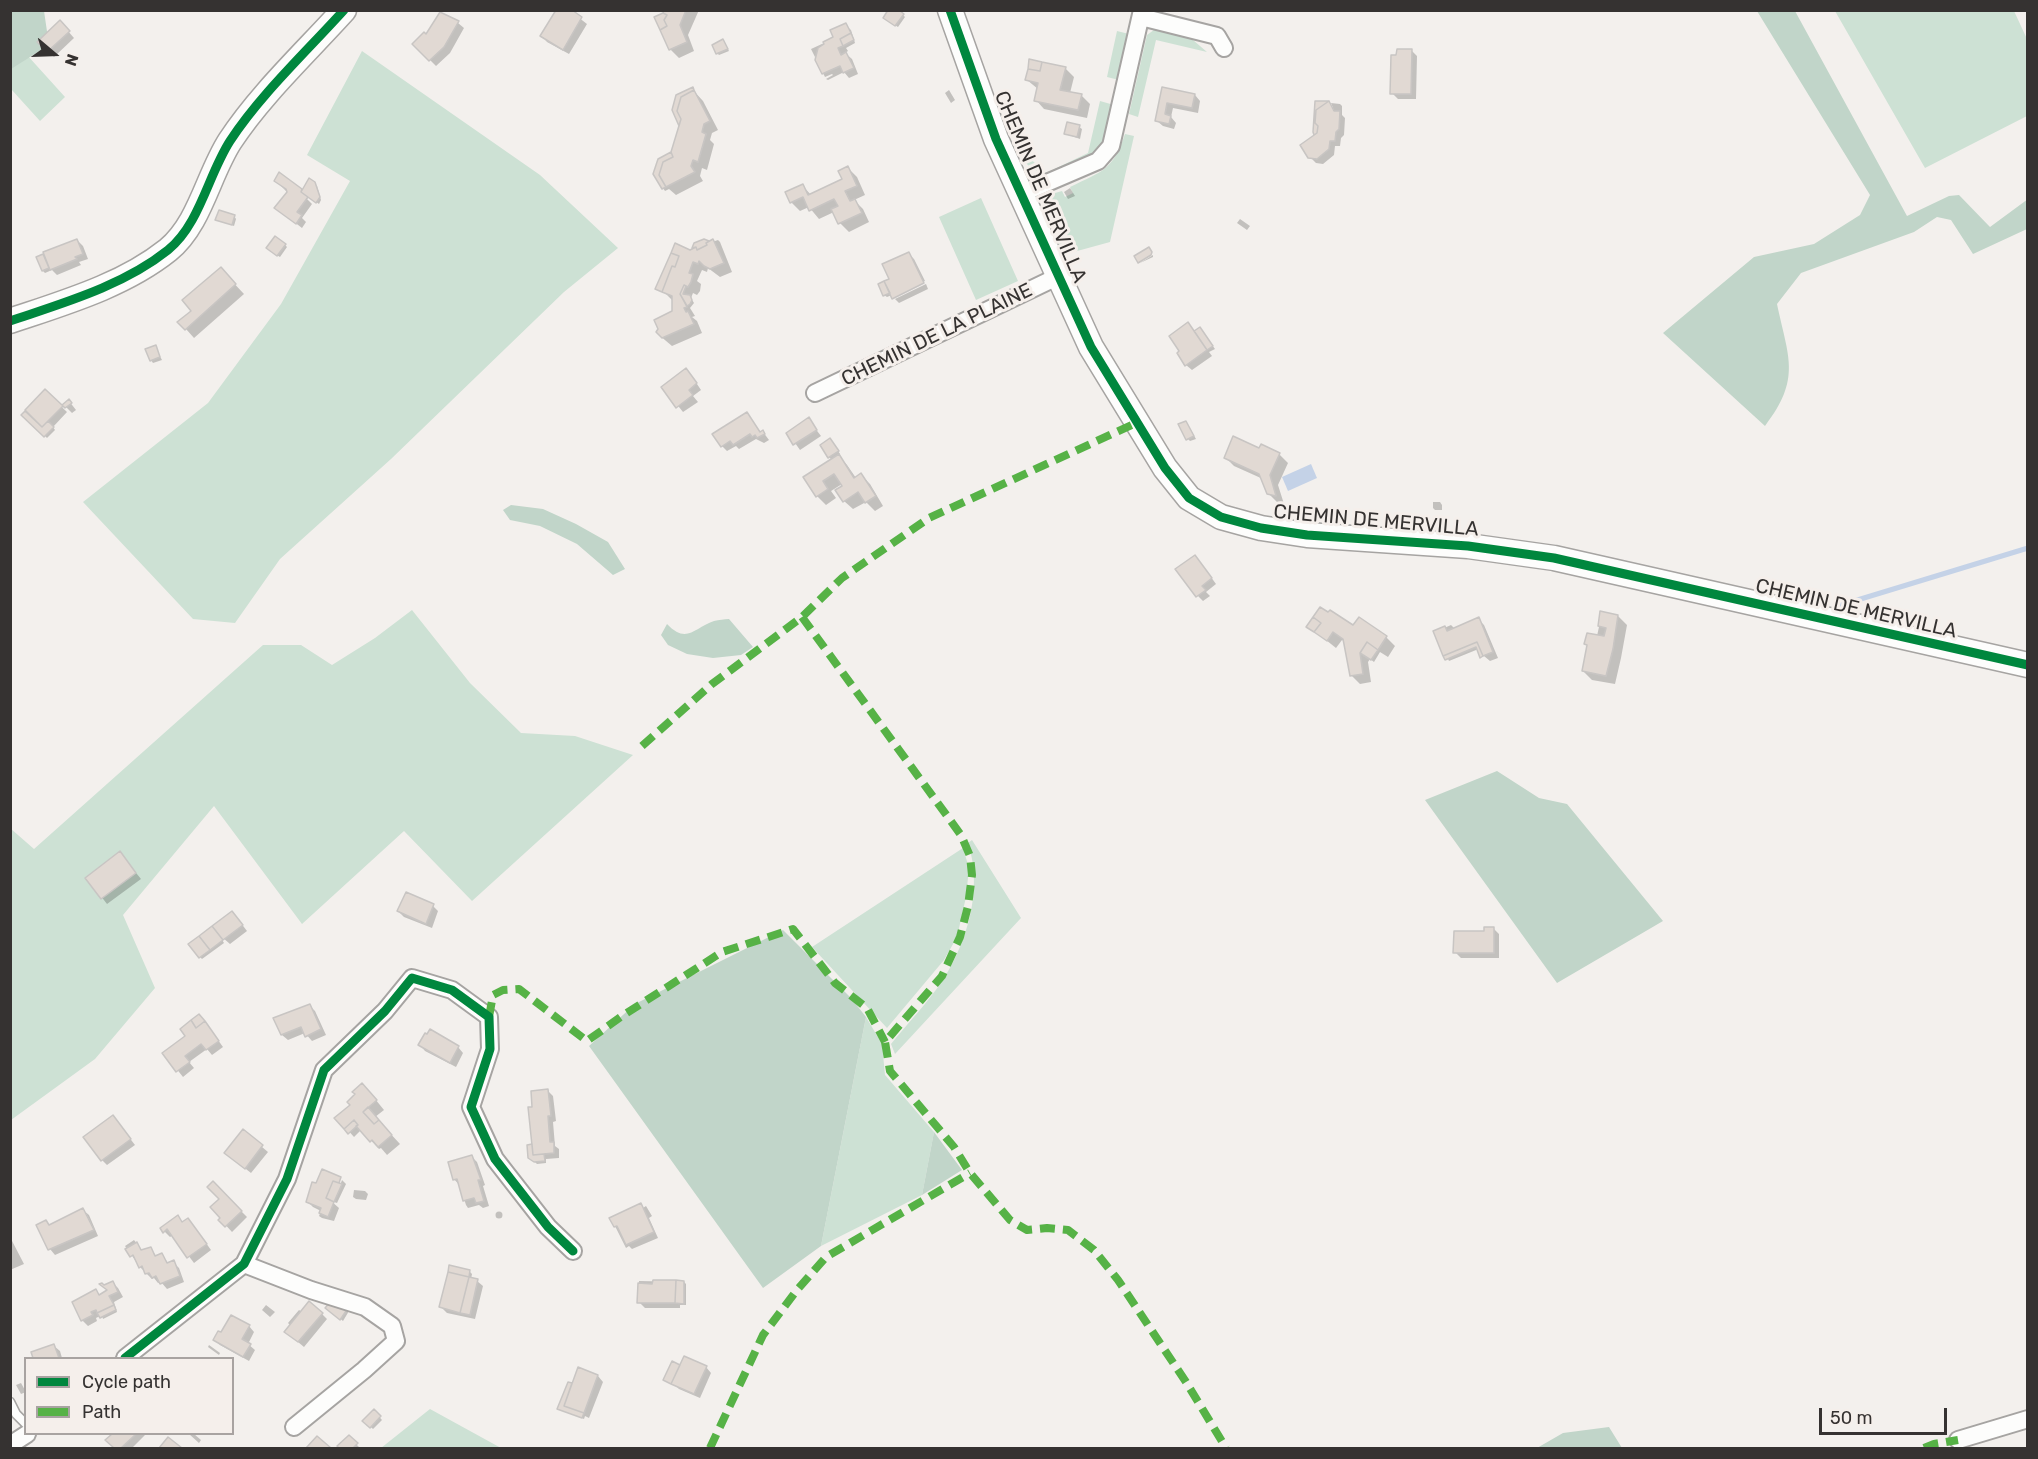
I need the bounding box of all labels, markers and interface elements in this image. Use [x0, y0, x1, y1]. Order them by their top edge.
north arrow [24, 24, 84, 84]
text: N [61, 51, 82, 69]
street label: CHEMIN DE MERVILLA [989, 88, 1091, 286]
street label: CHEMIN DE LA PLAINE [838, 278, 1036, 392]
street label: CHEMIN DE MERVILLA [1272, 500, 1480, 542]
street label: CHEMIN DE MERVILLA [1753, 574, 1959, 644]
legend [24, 1357, 234, 1435]
text: Cycle path [82, 1371, 171, 1393]
scale bar [1822, 1396, 1950, 1434]
text: Path [82, 1401, 121, 1423]
text: 50 m [1830, 1407, 1873, 1429]

